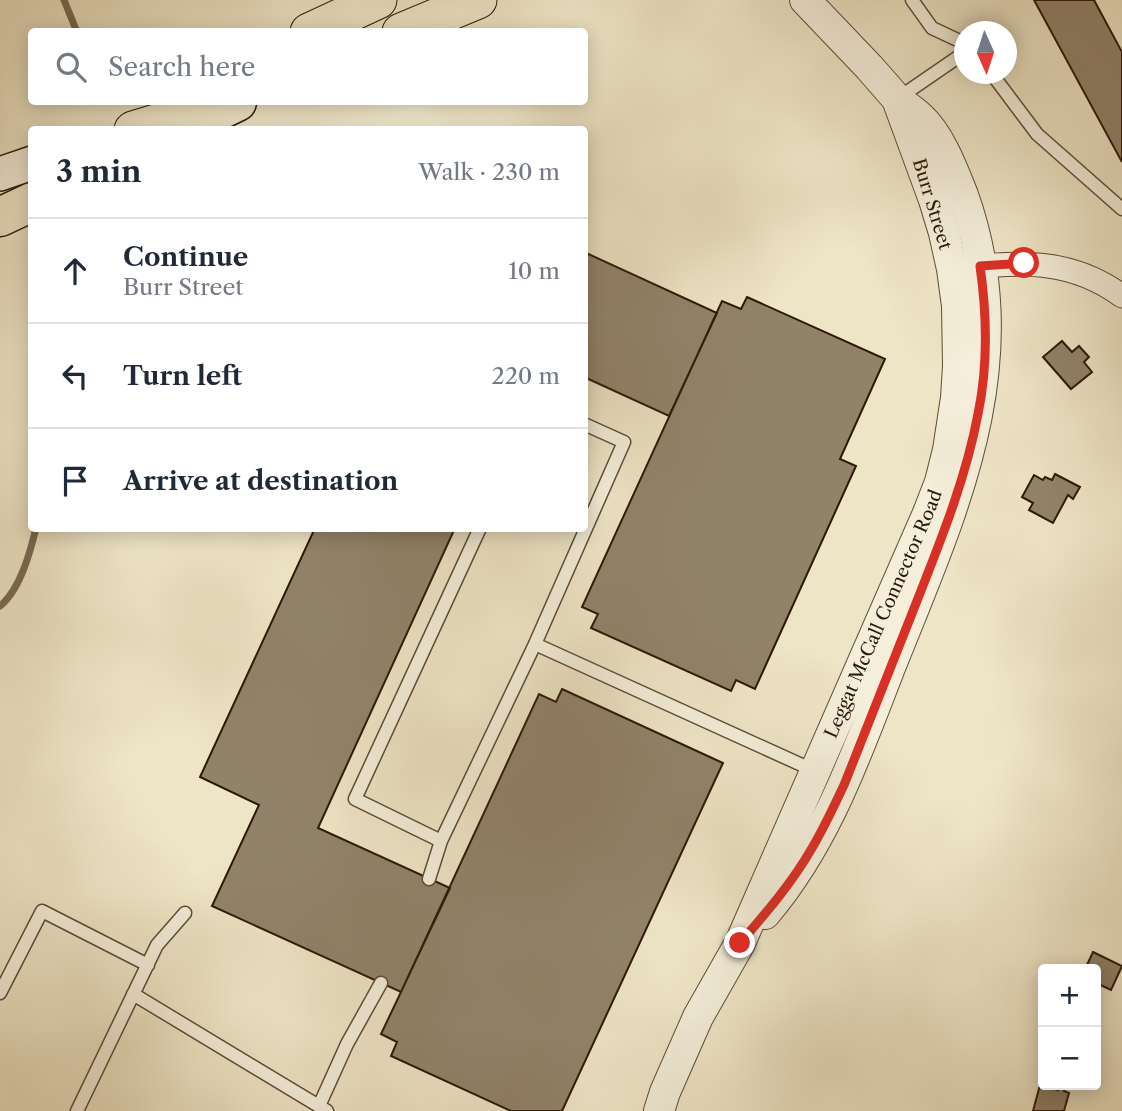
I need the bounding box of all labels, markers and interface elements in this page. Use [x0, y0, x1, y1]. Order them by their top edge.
north arrow [954, 21, 1017, 84]
search box [28, 28, 588, 105]
icon: search [52, 48, 90, 86]
text: Search here [108, 51, 255, 83]
text: 3 min [56, 153, 142, 190]
street label: Burr Street [908, 156, 956, 253]
text: Walk · 230 m [418, 158, 560, 186]
text: Continue [123, 241, 248, 273]
route start [1008, 247, 1039, 278]
icon: ahead [56, 252, 94, 290]
text: 10 m [508, 257, 560, 285]
text: Burr Street [123, 273, 243, 301]
icon: left [56, 357, 94, 395]
text: Turn left [123, 360, 242, 392]
text: 220 m [491, 362, 560, 390]
icon: arrive [56, 462, 94, 500]
text: Arrive at destination [123, 465, 398, 497]
street label: Leggat McCall Connector Road [820, 487, 947, 742]
route end [724, 927, 755, 958]
map controls [1038, 964, 1101, 1090]
button: + [1038, 964, 1101, 1027]
button: − [1038, 1027, 1101, 1090]

